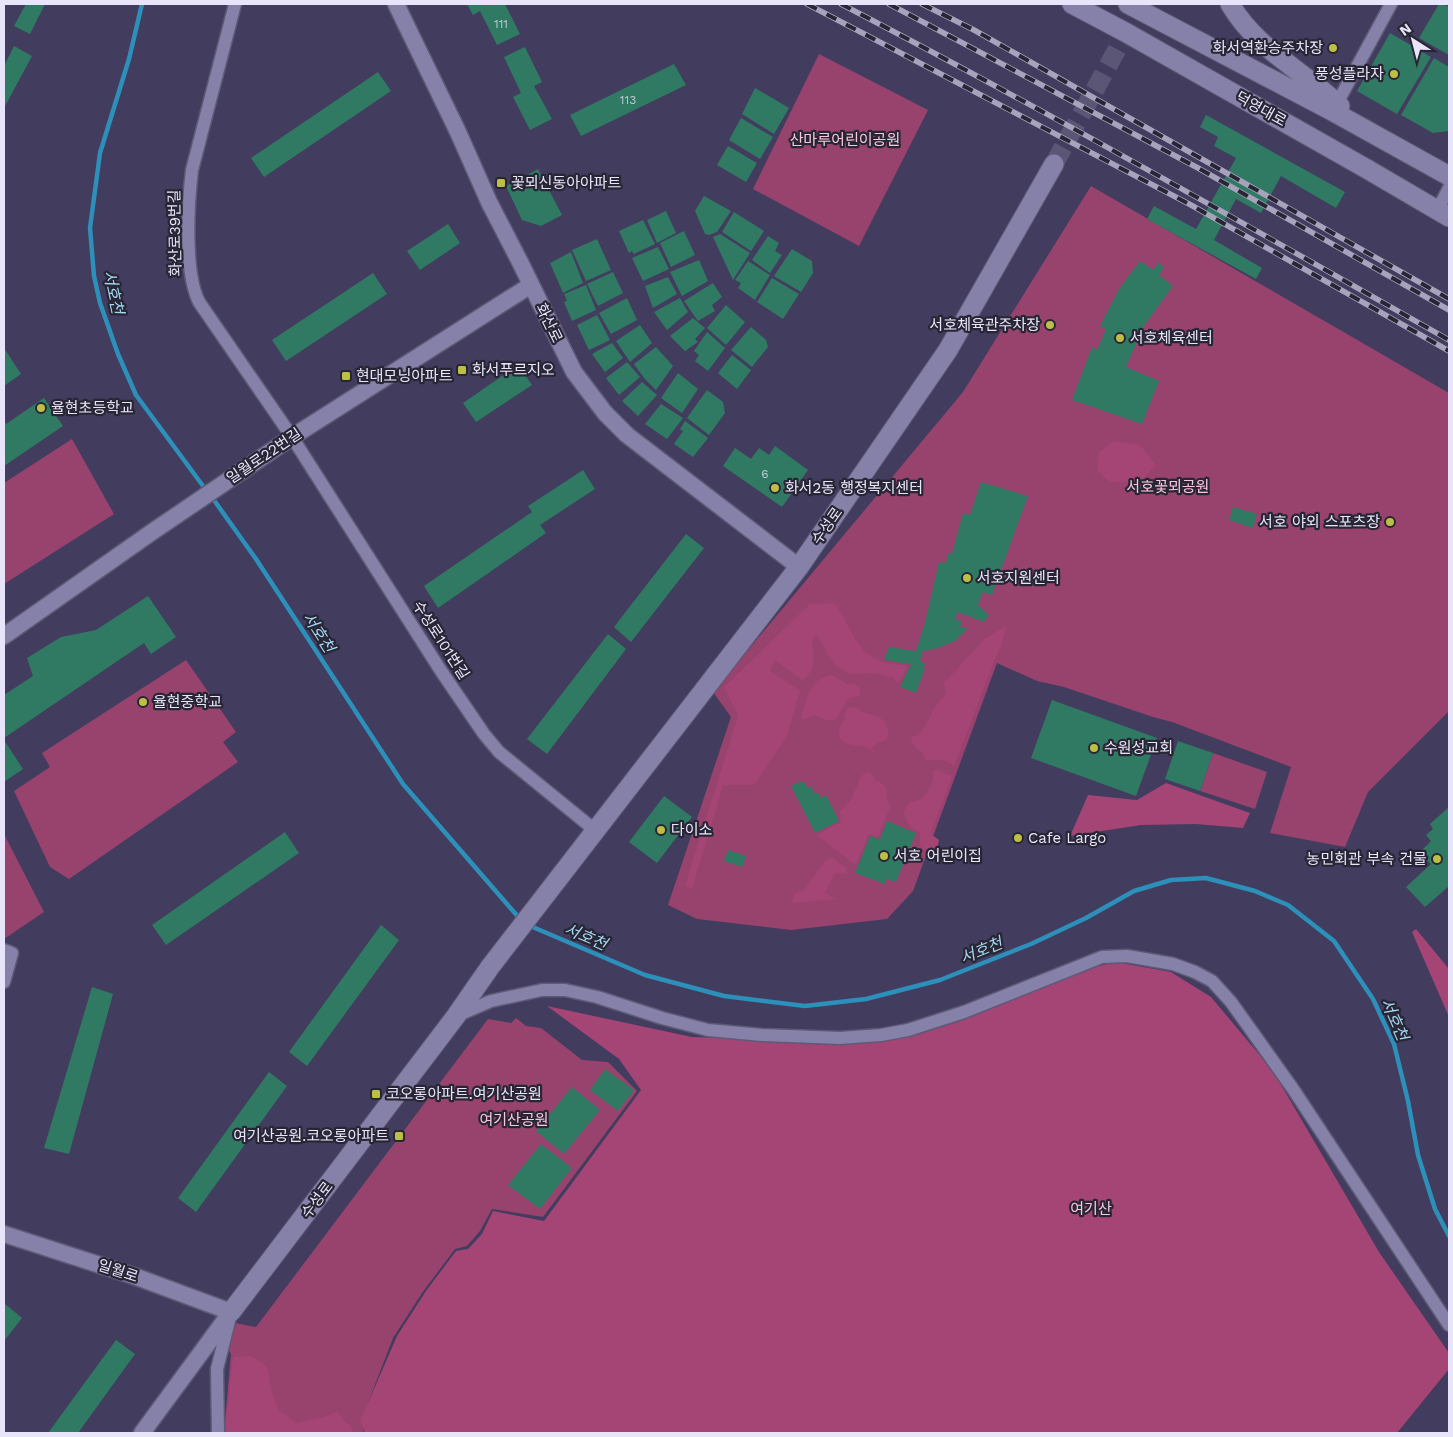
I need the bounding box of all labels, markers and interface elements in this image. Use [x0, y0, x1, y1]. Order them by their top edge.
north arrow [1388, 15, 1438, 65]
house number: 111 [494, 17, 508, 31]
text: N [1396, 20, 1414, 39]
place label: 화서역환승주차장 [1213, 39, 1323, 57]
marker: 화서역환승주차장 [1327, 42, 1339, 54]
place label: 풍성플라자 [1315, 65, 1384, 83]
marker: 풍성플라자 [1388, 68, 1400, 80]
street label: 덕영대로 [1232, 88, 1290, 130]
house number: 113 [620, 93, 636, 107]
park label: 산마루어린이공원 [790, 131, 900, 149]
place label: 꽃뫼신동아아파트 [511, 174, 622, 192]
marker: 꽃뫼신동아아파트 [495, 177, 507, 189]
street label: 화산로39번길 [165, 189, 185, 277]
water label: 서호천 [100, 269, 128, 318]
street label: 화산로 [532, 300, 566, 346]
place label: 서호체육관주차장 [930, 316, 1040, 334]
marker: 서호체육관주차장 [1044, 319, 1056, 331]
place label: 서호체육센터 [1130, 329, 1213, 347]
marker: 서호체육센터 [1114, 332, 1126, 344]
place label: 화서푸르지오 [472, 361, 555, 379]
marker: 화서푸르지오 [456, 364, 468, 376]
place label: 현대모닝아파트 [356, 367, 453, 385]
marker: 현대모닝아파트 [340, 370, 352, 382]
place label: 율현초등학교 [51, 399, 134, 417]
marker: 율현초등학교 [35, 402, 47, 414]
street label: 일월로22번길 [223, 424, 305, 488]
house number: 6 [761, 467, 769, 481]
park label: 서호꽃뫼공원 [1127, 478, 1209, 496]
place label: 화서2동 행정복지센터 [785, 479, 923, 497]
marker: 화서2동 행정복지센터 [769, 482, 781, 494]
street label: 수성로 [808, 504, 846, 548]
place label: 서호 야외 스포츠장 [1259, 513, 1380, 531]
marker: 서호 야외 스포츠장 [1384, 516, 1396, 528]
place label: 서호지원센터 [977, 569, 1060, 587]
marker: 서호지원센터 [961, 572, 973, 584]
street label: 수성로101번길 [409, 597, 473, 683]
water label: 서호천 [299, 609, 340, 658]
place label: 율현중학교 [153, 693, 222, 711]
marker: 율현중학교 [137, 696, 149, 708]
place label: 수원성교회 [1104, 739, 1173, 757]
marker: 수원성교회 [1088, 742, 1100, 754]
place label: 다이소 [671, 821, 713, 839]
marker: 다이소 [655, 824, 667, 836]
place label: Cafe Largo [1028, 829, 1106, 847]
marker: Cafe Largo [1012, 832, 1024, 844]
place label: 서호 어린이집 [894, 847, 982, 865]
marker: 서호 어린이집 [878, 850, 890, 862]
place label: 농민회관 부속 건물 [1306, 850, 1427, 868]
marker: 농민회관 부속 건물 [1431, 853, 1443, 865]
water label: 서호천 [562, 919, 612, 955]
water label: 서호천 [957, 933, 1007, 968]
water label: 서호천 [1377, 995, 1413, 1045]
place label: 코오롱아파트.여기산공원 [386, 1085, 542, 1103]
marker: 코오롱아파트.여기산공원 [370, 1088, 382, 1100]
park label: 여기산공원 [479, 1111, 549, 1129]
place label: 여기산공원.코오롱아파트 [233, 1127, 389, 1145]
marker: 여기산공원.코오롱아파트 [393, 1130, 405, 1142]
street label: 수성로 [297, 1178, 337, 1222]
park label: 여기산 [1070, 1200, 1112, 1218]
street label: 일월로 [96, 1256, 140, 1286]

